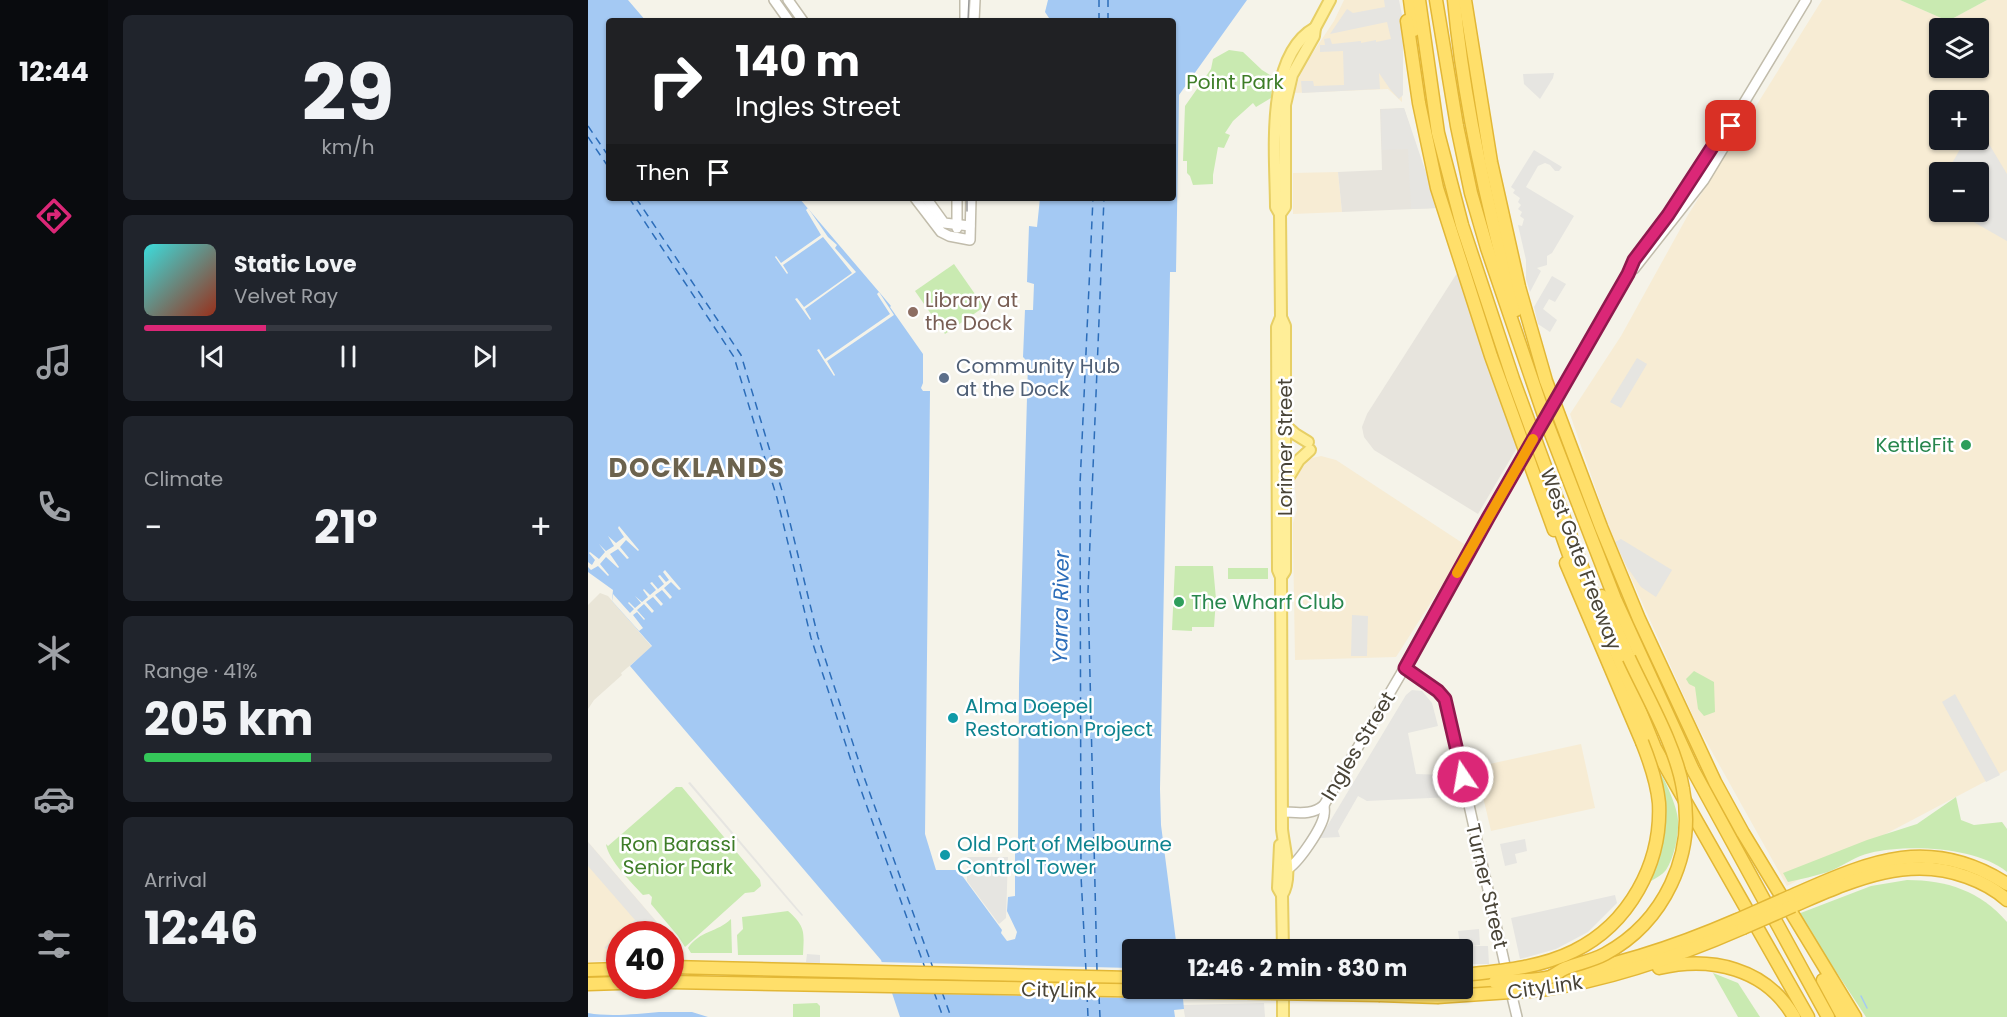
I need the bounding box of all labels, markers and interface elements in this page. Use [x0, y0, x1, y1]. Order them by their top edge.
map controls [1929, 18, 1989, 222]
button: layers [1929, 18, 1989, 78]
text: 140 m [735, 32, 860, 91]
text: 29 [302, 38, 394, 147]
icon: right [636, 42, 714, 120]
text: 12:44 [19, 53, 89, 90]
park label: Point Park [1186, 68, 1284, 96]
text: Ingles Street [735, 88, 901, 125]
button: + [1929, 90, 1989, 150]
pin [1705, 100, 1756, 151]
icon: arrive [1714, 109, 1747, 142]
text: km/h [321, 133, 375, 161]
icon: arrive [702, 156, 735, 189]
text: Then [636, 157, 690, 188]
button: − [1929, 162, 1989, 222]
icon: directions [33, 195, 75, 237]
text: Static Love [234, 249, 357, 280]
text: Velvet Ray [234, 282, 338, 310]
place label: Library at the Dock [925, 286, 1018, 337]
marker: Library at the Dock [906, 305, 920, 319]
icon: previous [196, 340, 229, 373]
icon: pause [332, 340, 365, 373]
icon: next [468, 340, 501, 373]
icon: music [33, 341, 75, 383]
place label: Community Hub at the Dock [956, 352, 1120, 403]
marker: Community Hub at the Dock [937, 371, 951, 385]
street label: Lorimer Street [1271, 378, 1299, 516]
place label: KettleFit [1875, 431, 1954, 459]
marker: KettleFit [1959, 438, 1973, 452]
district label: DOCKLANDS [609, 450, 785, 486]
street label: West Gate Freeway [1533, 464, 1629, 654]
text: Climate [144, 465, 223, 493]
icon: phone [33, 486, 75, 528]
text: 21° [314, 496, 378, 559]
text: − [144, 504, 162, 551]
text: + [529, 504, 552, 551]
water label: Yarra River [1045, 549, 1076, 664]
place label: The Wharf Club [1191, 588, 1344, 616]
marker: The Wharf Club [1172, 595, 1186, 609]
icon: climate [33, 632, 75, 674]
text: Range · 41% [144, 657, 257, 685]
street label: Ingles Street [1314, 686, 1402, 806]
text: 205 km [144, 688, 313, 751]
place label: Alma Doepel Restoration Project [965, 692, 1153, 743]
marker: Alma Doepel Restoration Project [946, 711, 960, 725]
position arrow [1431, 745, 1495, 809]
icon: car [33, 778, 75, 820]
street label: Turner Street [1459, 821, 1515, 951]
park label: Ron Barassi Senior Park [620, 830, 736, 881]
place label: Old Port of Melbourne Control Tower [957, 830, 1172, 881]
marker: Old Port of Melbourne Control Tower [938, 848, 952, 862]
text: Arrival [144, 866, 207, 894]
text: 12:46 [144, 897, 259, 960]
speed limit sign: 40 [606, 921, 684, 999]
icon: filters [33, 923, 75, 965]
text: 12:46 · 2 min · 830 m [1188, 953, 1407, 984]
street label: CityLink [1506, 968, 1585, 1006]
street label: CityLink [1021, 975, 1098, 1005]

